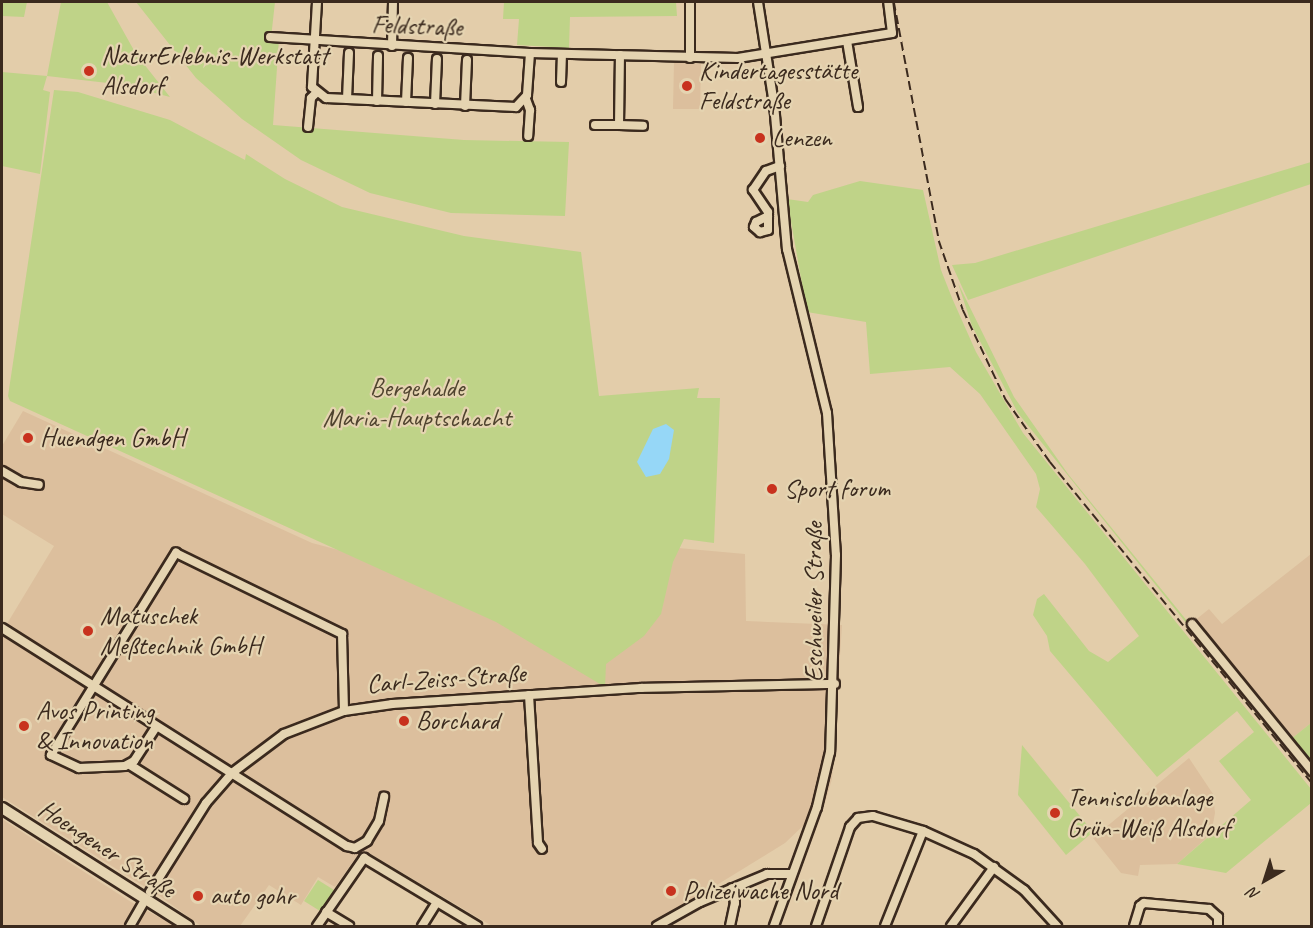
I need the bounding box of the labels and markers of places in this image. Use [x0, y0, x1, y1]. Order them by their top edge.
place label: NaturErlebnis-Werkstatt Alsdorf [101, 40, 328, 101]
place label: Kindertagesstätte Feldstraße [699, 55, 857, 116]
marker: NaturErlebnis-Werkstatt Alsdorf [82, 64, 96, 78]
marker: Kindertagesstätte Feldstraße [680, 79, 694, 93]
place label: Lenzen [772, 122, 832, 154]
marker: Lenzen [753, 131, 767, 145]
place label: Huendgen GmbH [40, 422, 184, 454]
marker: Huendgen GmbH [21, 431, 35, 445]
place label: Sport forum [784, 473, 890, 505]
marker: Sport forum [765, 482, 779, 496]
place label: Matuschek Meßtechnik GmbH [100, 600, 261, 662]
marker: Matuschek Meßtechnik GmbH [81, 624, 95, 638]
place label: Avos Printing & Innovation [36, 695, 154, 756]
place label: Borchard [416, 705, 499, 737]
marker: Borchard [397, 714, 411, 728]
marker: Avos Printing & Innovation [17, 719, 31, 733]
place label: Tennisclubanlage Grün-Weiß Alsdorf [1067, 782, 1230, 844]
marker: Tennisclubanlage Grün-Weiß Alsdorf [1048, 806, 1062, 820]
place label: Polizeiwache Nord [683, 875, 838, 907]
place label: auto gohr [210, 880, 295, 912]
marker: Polizeiwache Nord [664, 884, 678, 898]
marker: auto gohr [191, 889, 205, 903]

